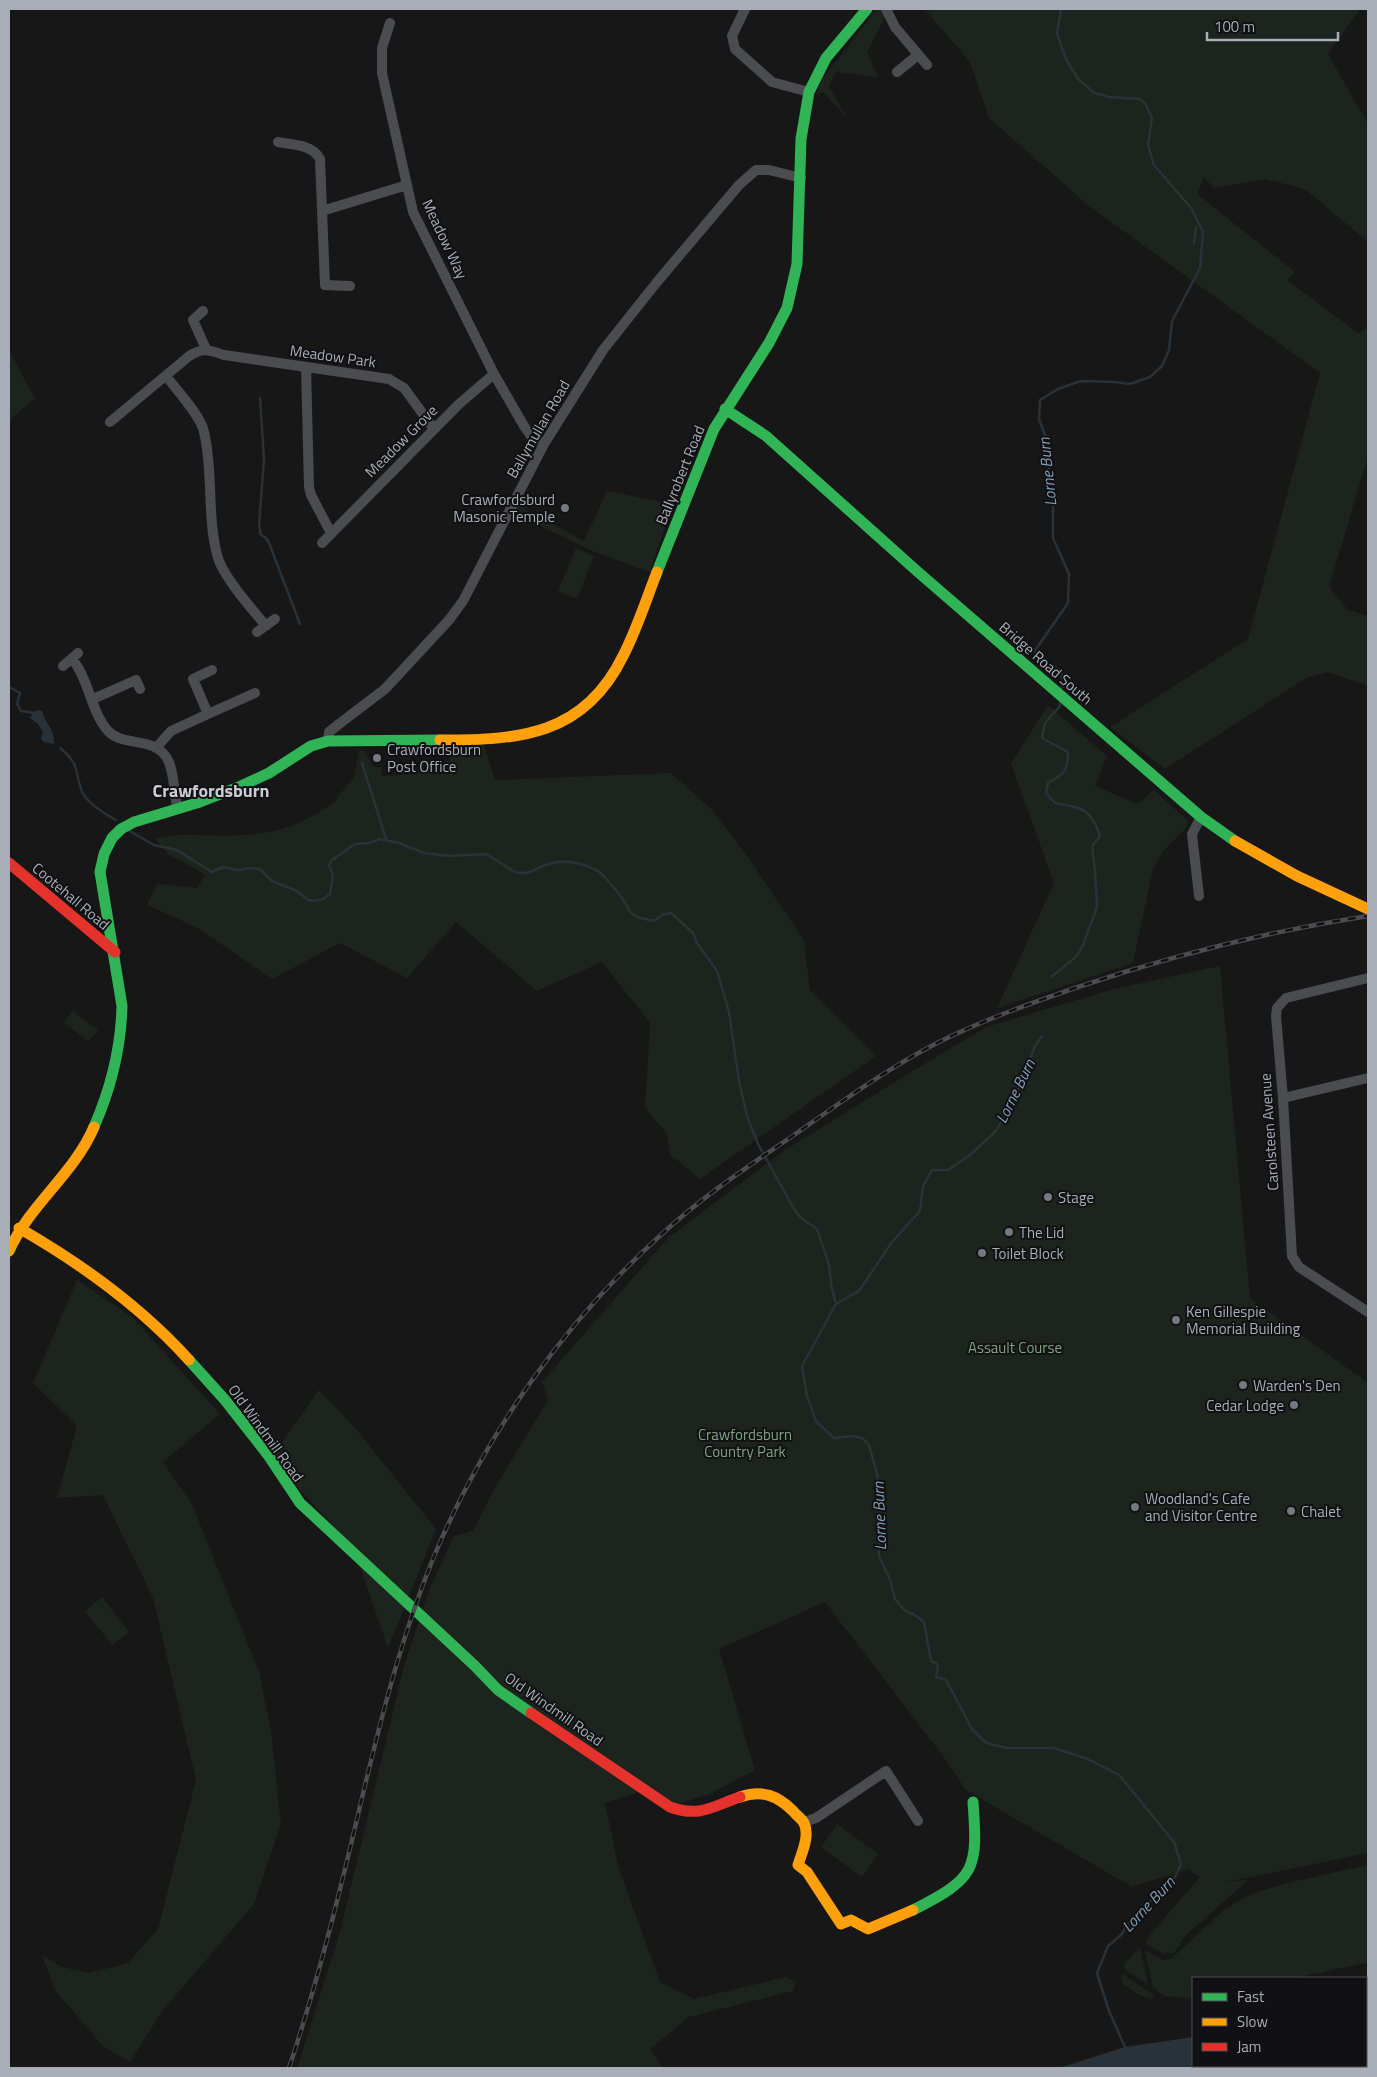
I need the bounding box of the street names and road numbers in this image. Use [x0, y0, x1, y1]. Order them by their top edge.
street label: Meadow Way [416, 195, 474, 283]
street label: Meadow Park [288, 339, 378, 373]
street label: Ballymullan Road [501, 376, 575, 482]
street label: Meadow Grove [359, 399, 443, 483]
street label: Ballyrobert Road [650, 422, 710, 528]
street label: Bridge Road South [994, 616, 1098, 710]
street label: Cootehall Road [27, 857, 115, 935]
street label: Carolsteen Avenue [1253, 1072, 1285, 1192]
street label: Old Windmill Road [223, 1379, 309, 1487]
street label: Old Windmill Road [500, 1666, 608, 1752]

